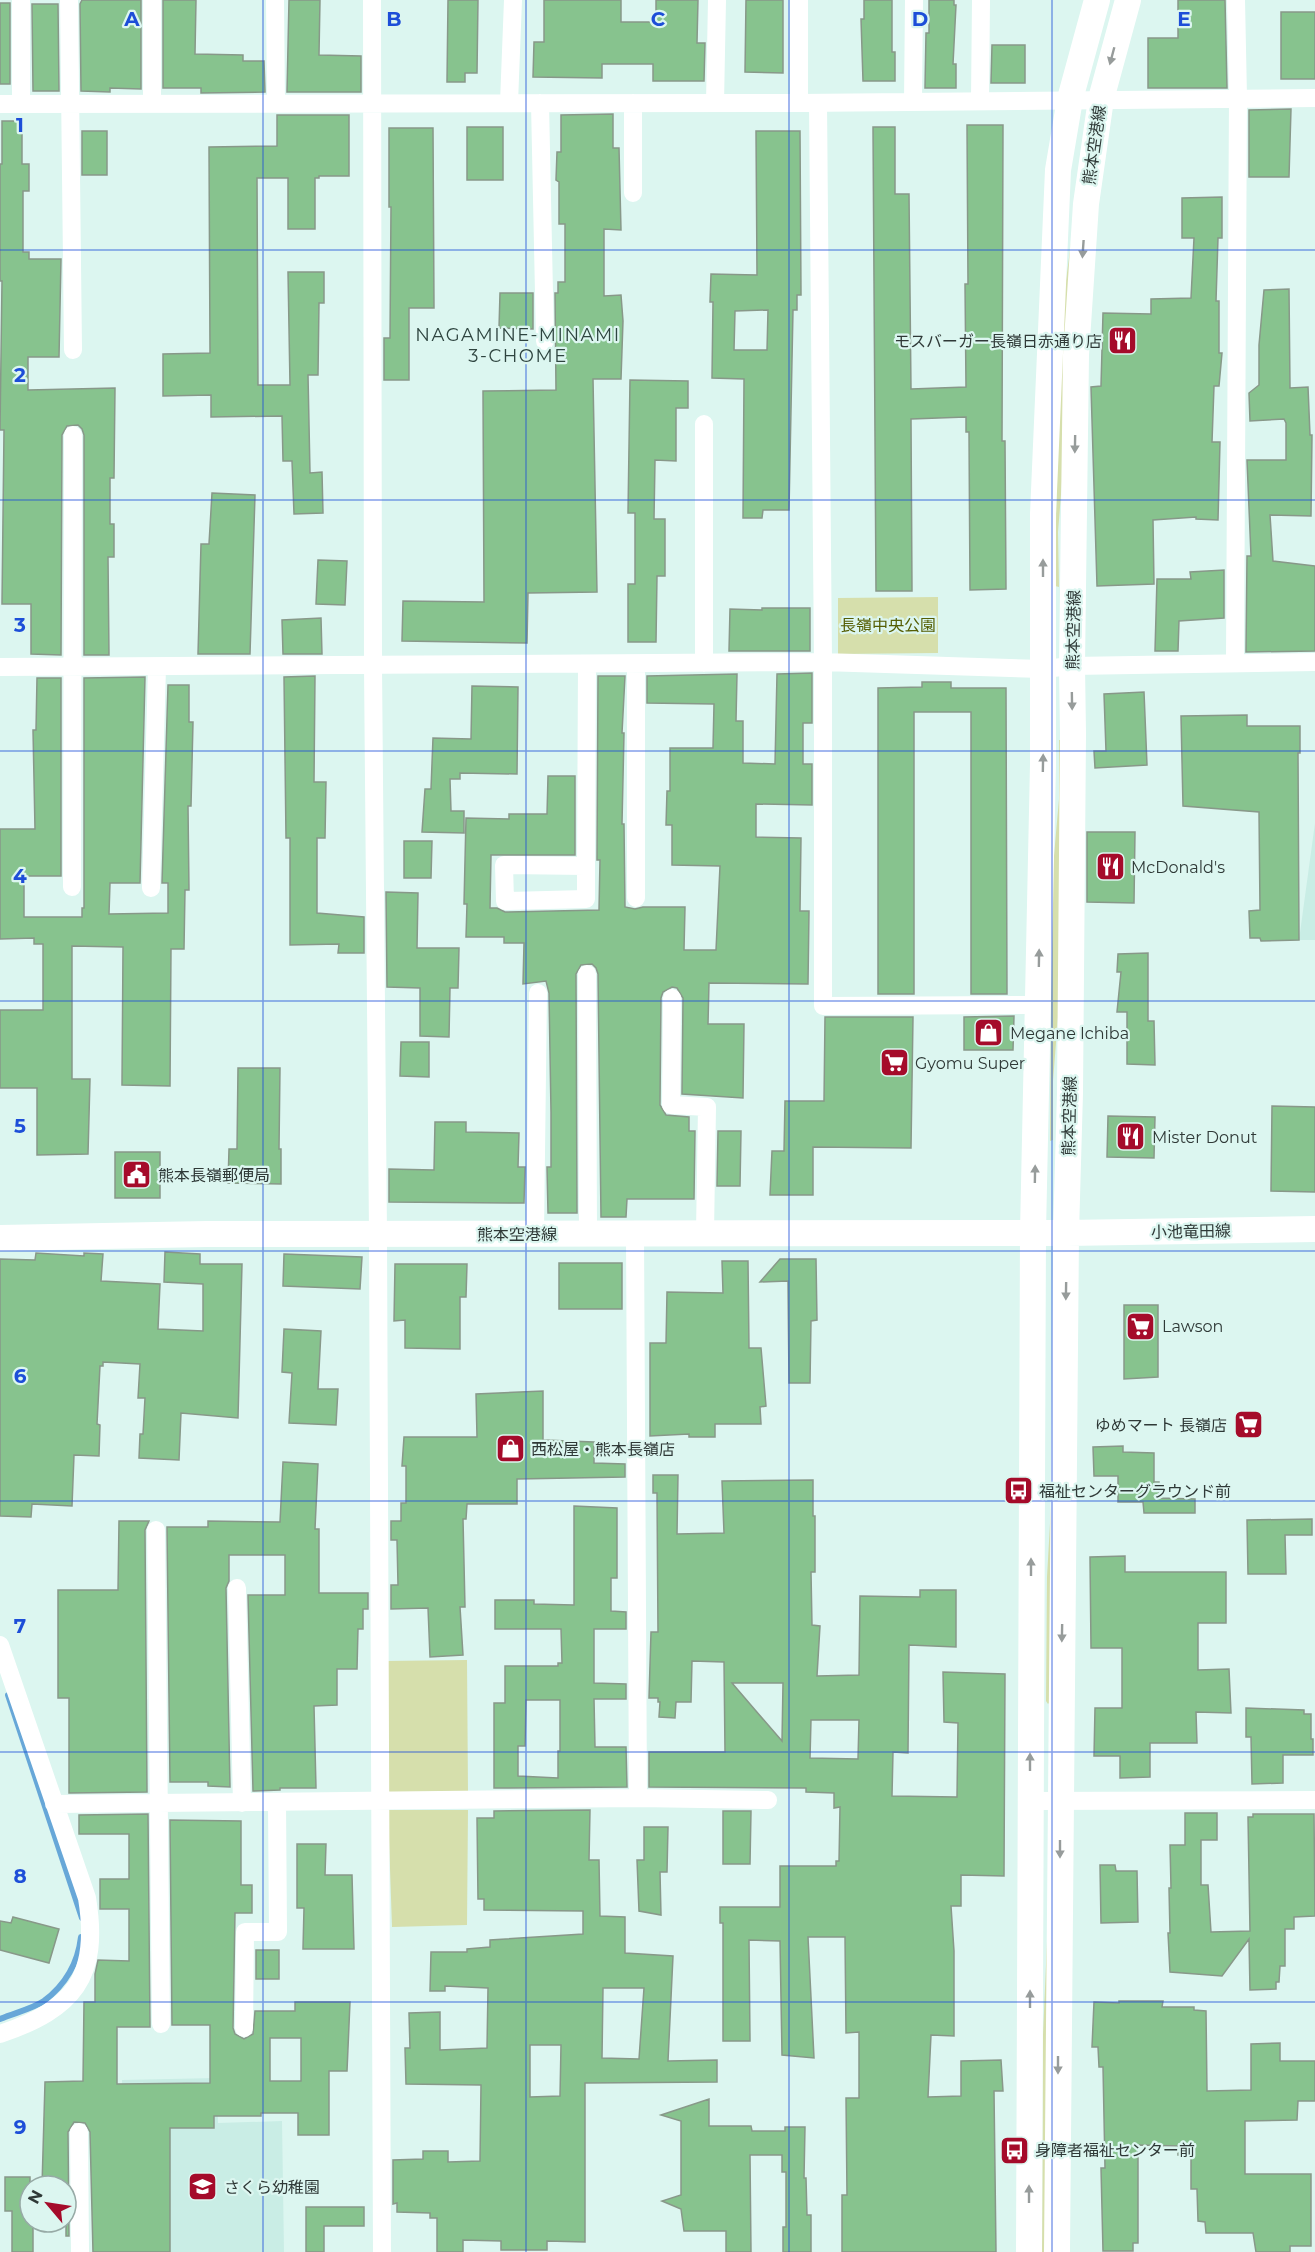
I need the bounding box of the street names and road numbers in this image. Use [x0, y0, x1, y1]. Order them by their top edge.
street label: 熊本空港線 [1080, 104, 1109, 186]
street label: 熊本空港線 [1063, 590, 1084, 670]
street label: 熊本空港線 [1059, 1076, 1080, 1156]
street label: 小池竜田線 [1151, 1221, 1231, 1242]
street label: 熊本空港線 [477, 1225, 557, 1244]

